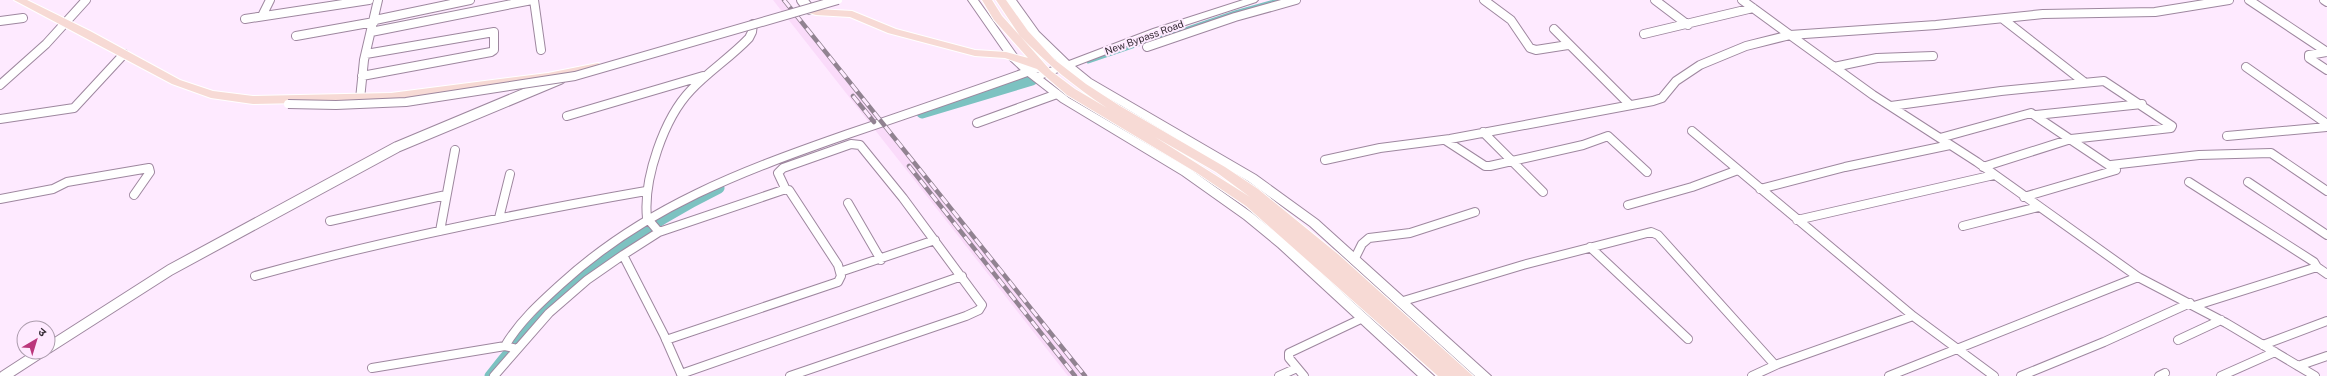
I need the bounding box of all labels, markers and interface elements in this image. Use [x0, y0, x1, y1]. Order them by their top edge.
street label: New Bypass Road [1103, 17, 1185, 57]
north arrow [16, 320, 56, 360]
text: उ [36, 325, 49, 339]

